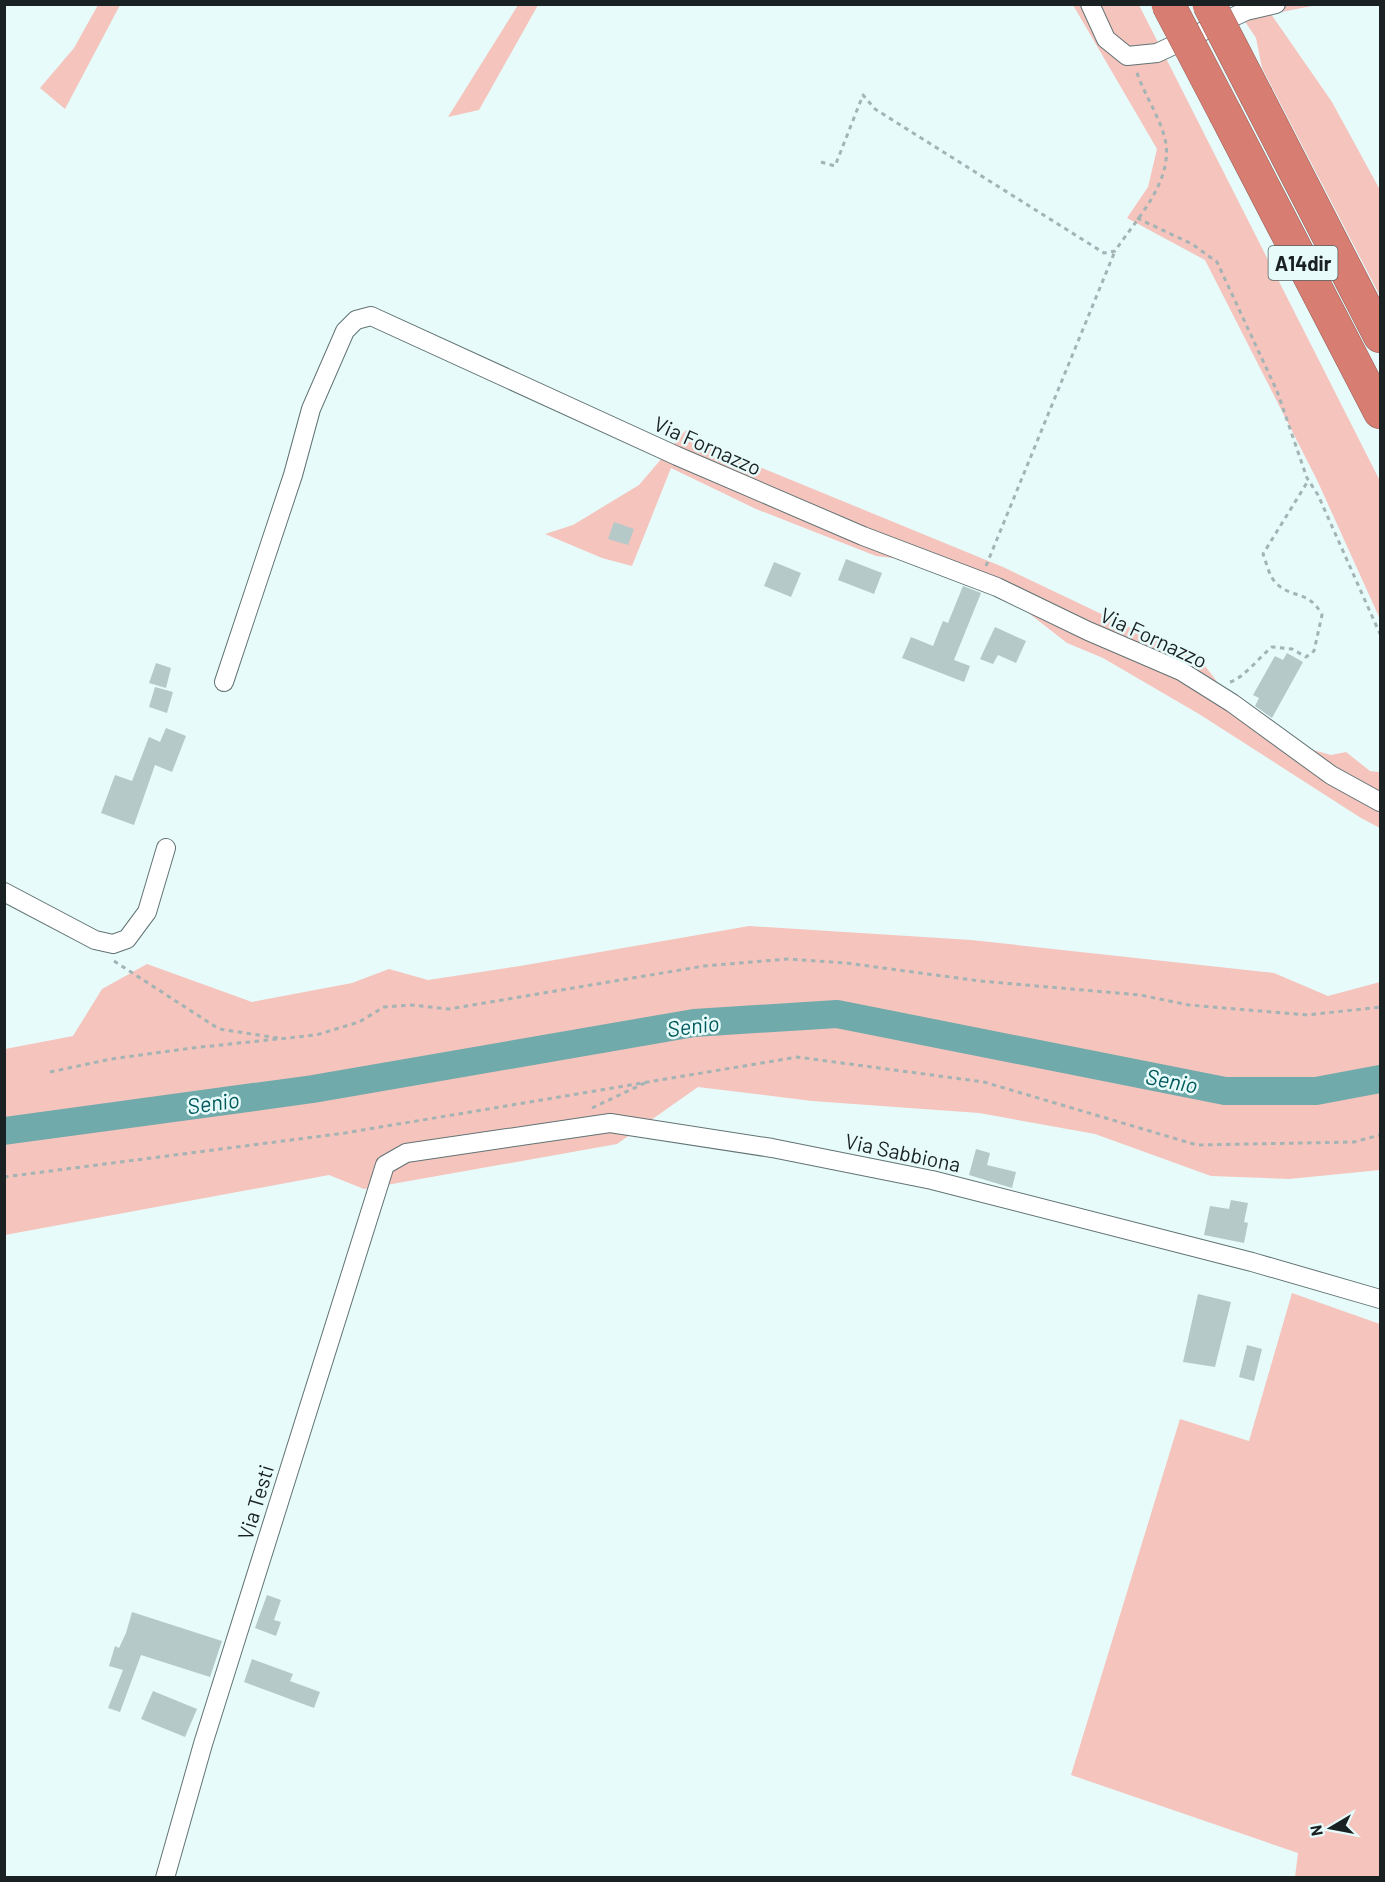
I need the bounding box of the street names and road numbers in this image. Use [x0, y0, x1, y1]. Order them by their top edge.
road number: A14dir [1268, 246, 1338, 280]
street label: Via Fornazzo [650, 410, 766, 480]
street label: Via Fornazzo [1097, 601, 1211, 673]
street label: Via Sabbiona [843, 1128, 963, 1176]
street label: Via Testi [232, 1461, 278, 1543]

